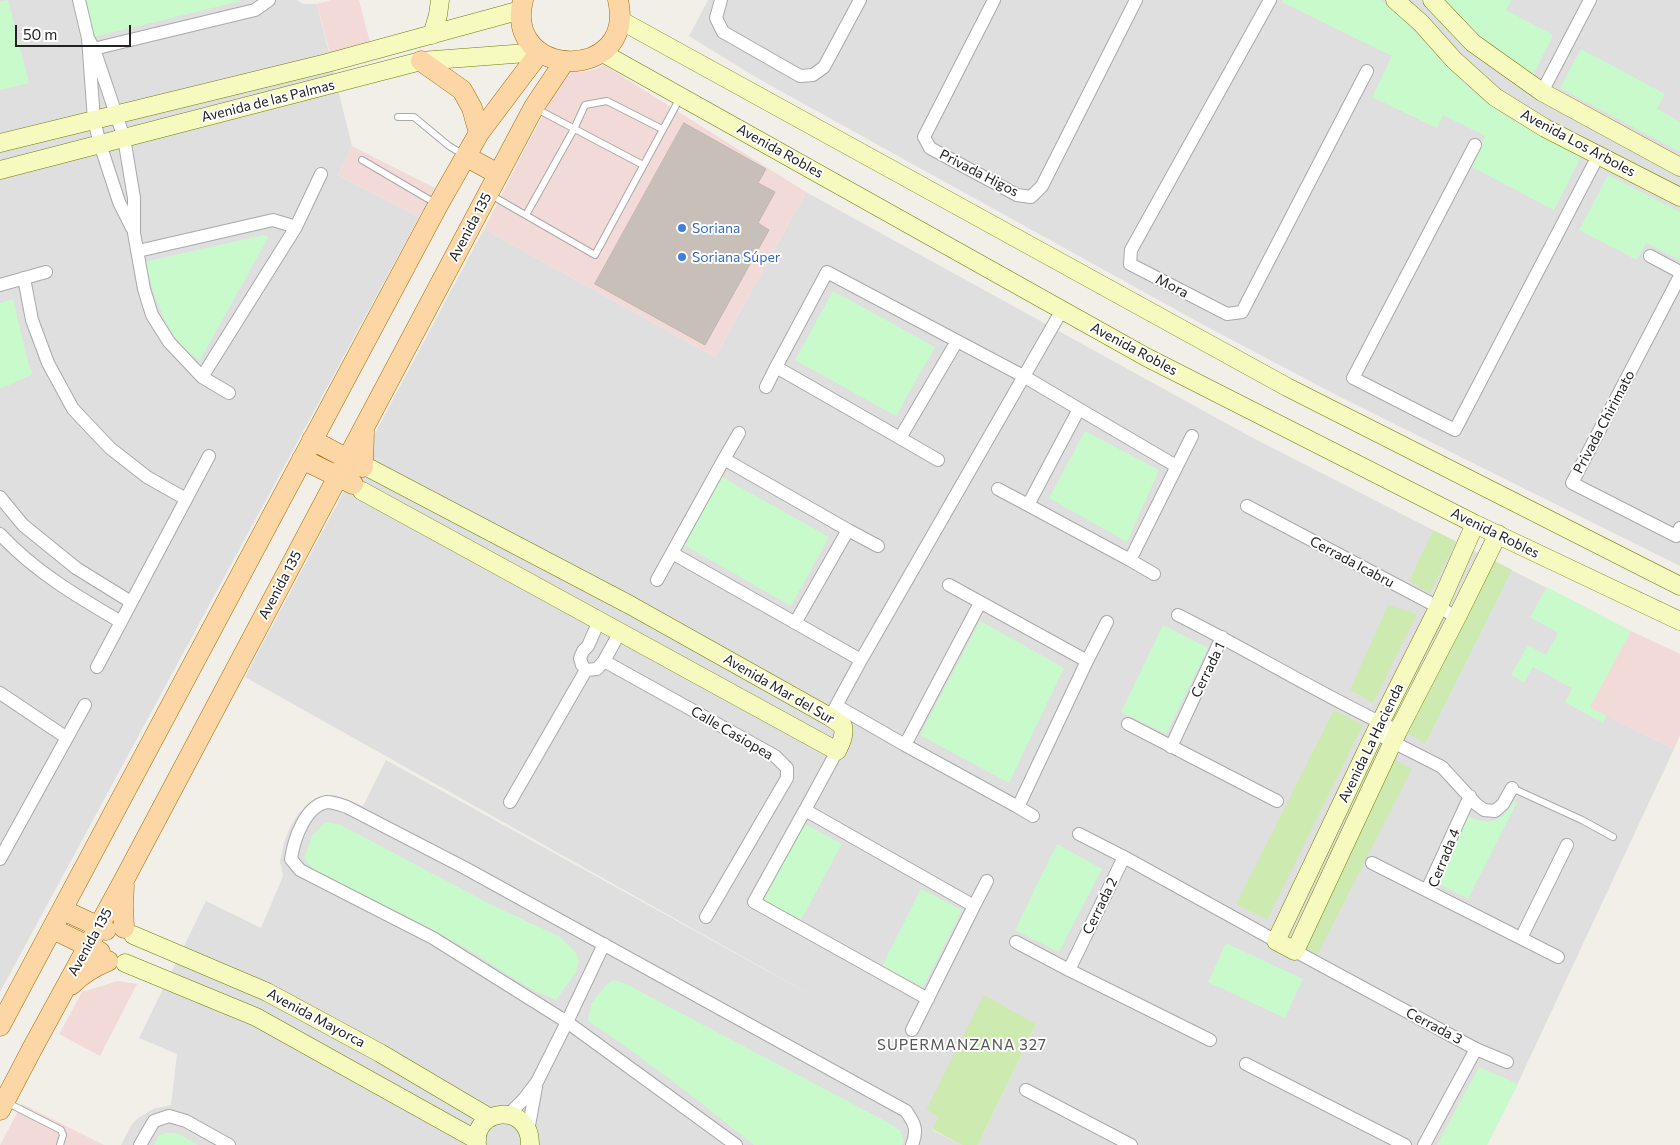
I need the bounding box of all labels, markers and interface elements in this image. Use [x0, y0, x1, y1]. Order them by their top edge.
scale bar [18, 15, 134, 47]
text: 50 m [23, 25, 57, 43]
street label: Avenida de las Palmas [200, 76, 336, 126]
street label: Avenida Los Arboles [1518, 106, 1638, 180]
street label: Avenida Robles [734, 120, 826, 182]
street label: Privada Higos [937, 146, 1021, 200]
street label: Avenida 135 [445, 190, 495, 264]
place label: Soriana [692, 220, 740, 236]
marker: Soriana [676, 222, 688, 234]
place label: Soriana Súper [692, 249, 780, 265]
marker: Soriana Súper [676, 251, 688, 263]
street label: Mora [1153, 271, 1191, 301]
street label: Avenida Robles [1088, 319, 1180, 379]
street label: Privada Chirimato [1570, 368, 1638, 476]
street label: Avenida Robles [1448, 504, 1542, 562]
street label: Cerrada Icabru [1307, 533, 1397, 591]
street label: Avenida 135 [255, 548, 305, 622]
street label: Cerrada 1 [1187, 640, 1229, 700]
street label: Avenida Mar del Sur [721, 650, 837, 728]
street label: Avenida La Hacienda [1335, 681, 1407, 805]
street label: Calle Casiopea [688, 703, 776, 763]
street label: Cerrada 4 [1425, 826, 1463, 890]
street label: Cerrada 2 [1079, 875, 1121, 937]
street label: Avenida 135 [64, 905, 116, 979]
street label: Avenida Mayorca [264, 985, 368, 1051]
street label: Cerrada 3 [1403, 1004, 1465, 1048]
district label: SUPERMANZANA 327 [875, 1036, 1049, 1054]

